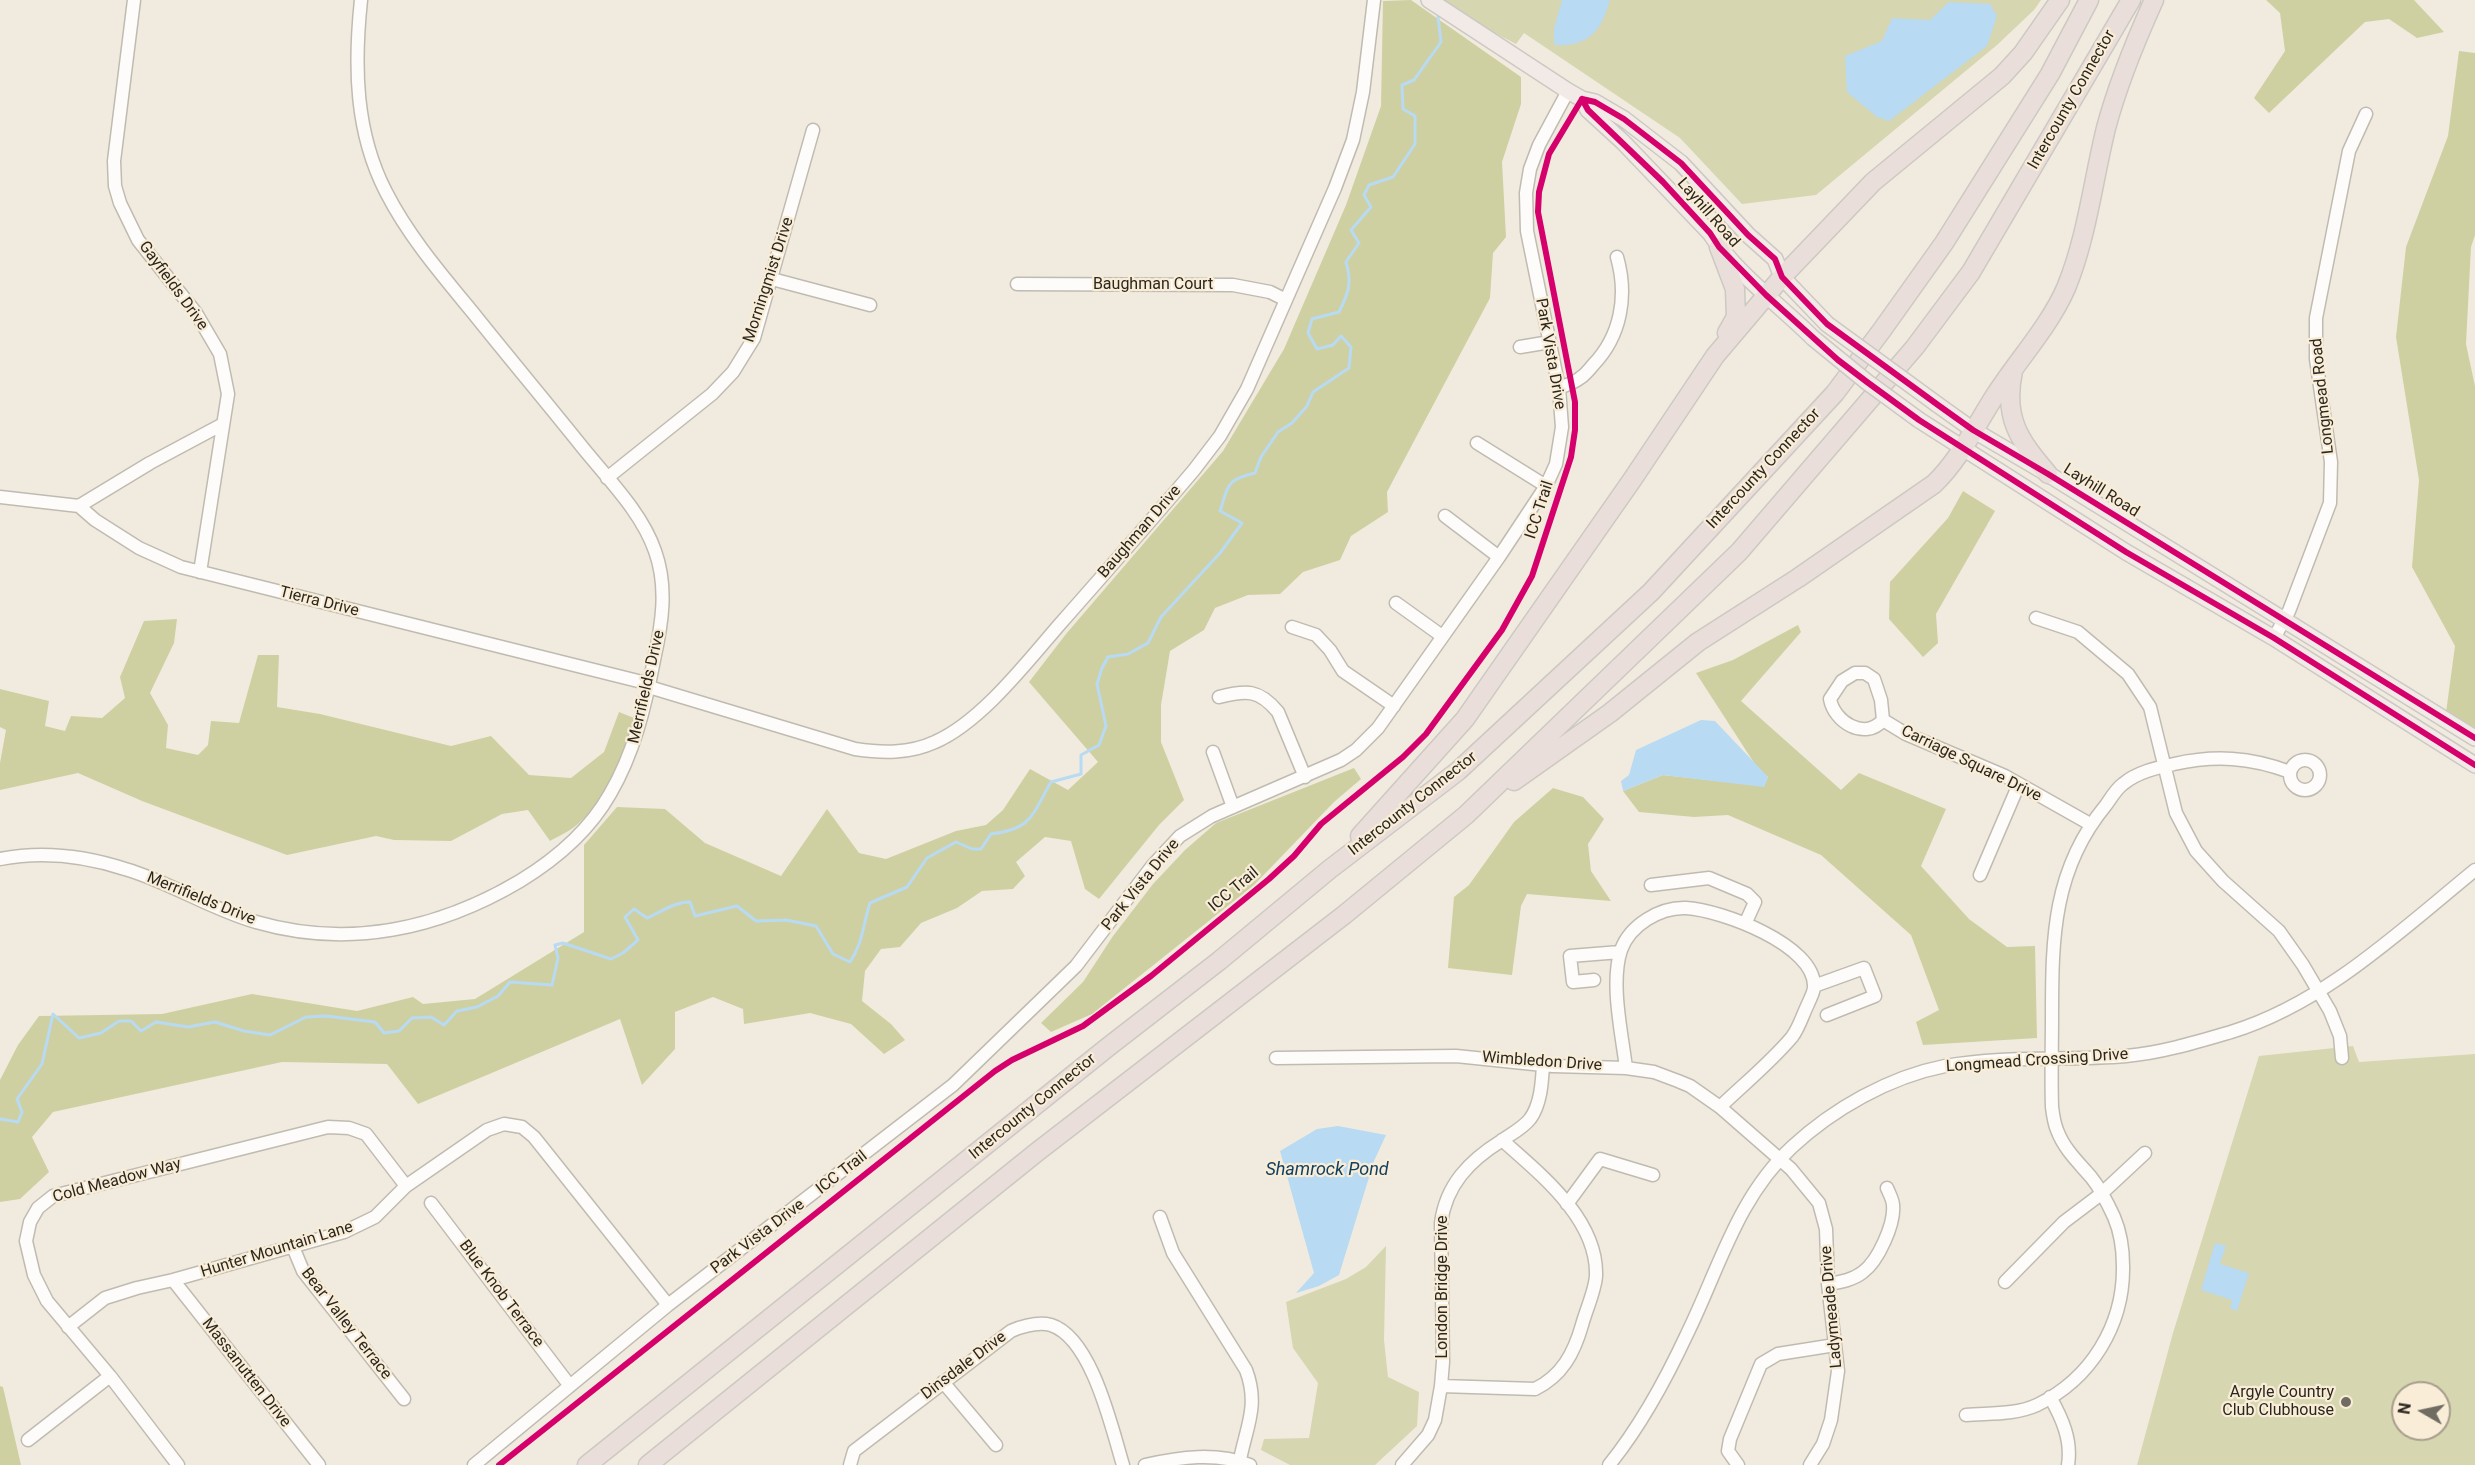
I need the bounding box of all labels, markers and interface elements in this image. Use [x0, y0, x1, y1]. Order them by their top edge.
street label: Intercounty Connector [2024, 27, 2120, 173]
street label: Layhill Road [1673, 174, 1743, 252]
street label: Morningmist Drive [740, 215, 798, 345]
street label: Gayfields Drive [134, 238, 212, 334]
street label: Baughman Court [1093, 275, 1213, 295]
street label: Park Vista Drive [1531, 297, 1569, 411]
street label: Longmead Road [2307, 337, 2339, 455]
street label: Intercounty Connector [1703, 405, 1825, 533]
street label: Layhill Road [2059, 460, 2143, 522]
street label: ICC Trail [1522, 479, 1558, 541]
street label: Baughman Drive [1094, 482, 1186, 582]
street label: Tierra Drive [277, 583, 361, 621]
street label: Merrifields Drive [625, 629, 669, 745]
street label: Carriage Square Drive [1898, 722, 2044, 806]
street label: Intercounty Connector [1345, 748, 1481, 860]
street label: Park Vista Drive [1098, 835, 1184, 935]
street label: ICC Trail [1205, 863, 1263, 917]
street label: Merrifields Drive [144, 868, 258, 930]
street label: Longmead Crossing Drive [1945, 1045, 2129, 1077]
street label: Wimbledon Drive [1481, 1048, 1603, 1076]
street label: Intercounty Connector [966, 1050, 1100, 1164]
street label: ICC Trail [813, 1147, 871, 1199]
street label: Cold Meadow Way [51, 1155, 183, 1207]
water label: Shamrock Pond [1265, 1159, 1389, 1181]
street label: Park Vista Drive [707, 1196, 809, 1278]
street label: London Bridge Drive [1433, 1215, 1453, 1359]
street label: Hunter Mountain Lane [199, 1218, 355, 1282]
street label: Blue Knob Terrace [454, 1237, 548, 1351]
street label: Ladymeade Drive [1817, 1245, 1847, 1369]
street label: Bear Valley Terrace [297, 1264, 395, 1384]
street label: Massanutten Drive [197, 1315, 295, 1431]
street label: Dinsdale Drive [918, 1328, 1010, 1404]
north arrow [2391, 1381, 2451, 1441]
place label: Argyle Country Club Clubhouse [2222, 1383, 2334, 1421]
marker: Argyle Country Club Clubhouse [2339, 1395, 2353, 1409]
text: N [2394, 1401, 2415, 1415]

